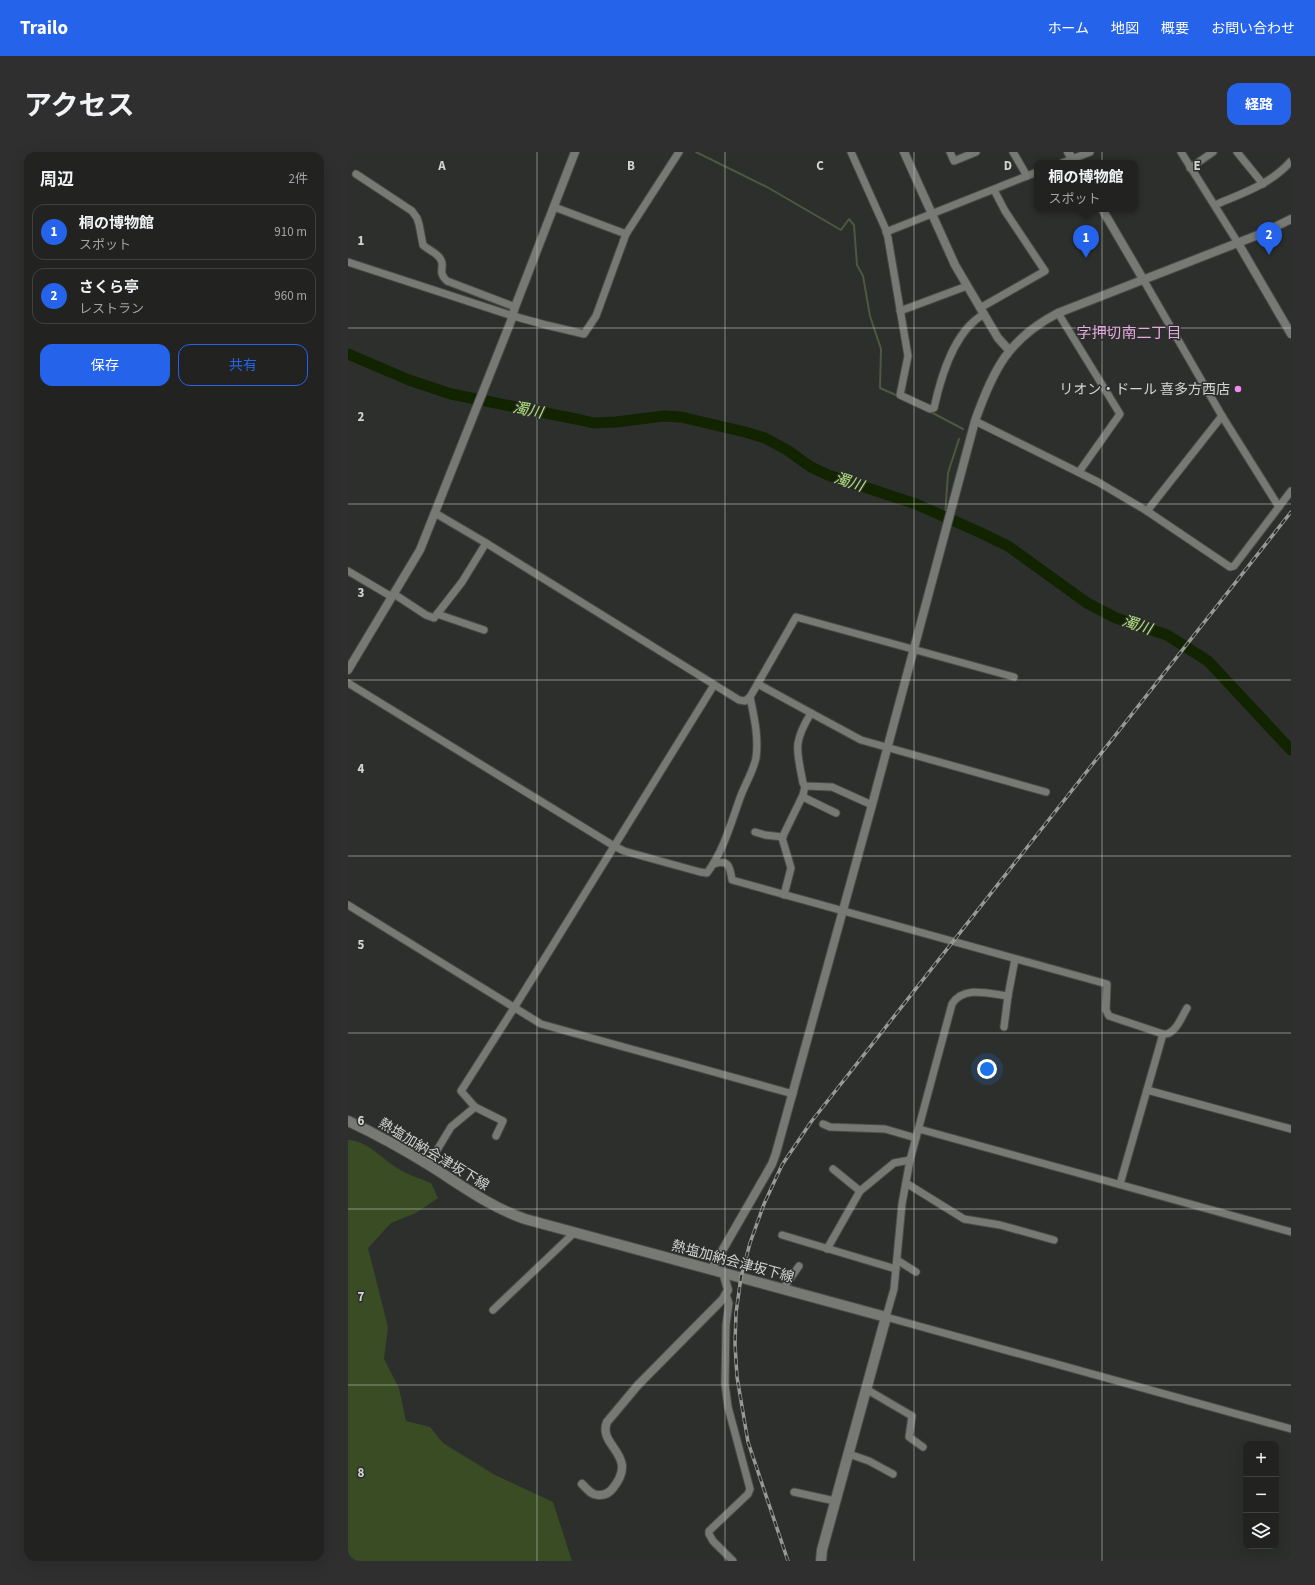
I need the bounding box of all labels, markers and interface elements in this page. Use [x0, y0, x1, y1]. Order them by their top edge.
text: Trailo [20, 15, 68, 42]
text: ホーム [1047, 19, 1089, 39]
text: 地図 [1111, 19, 1139, 39]
text: 概要 [1161, 19, 1189, 39]
text: お問い合わせ [1211, 19, 1295, 39]
button: 経路 [1227, 83, 1291, 125]
text: アクセス [24, 86, 135, 126]
text: A [437, 157, 446, 175]
text: B [627, 157, 635, 175]
text: C [816, 157, 824, 175]
text: D [1004, 157, 1012, 175]
text: E [1193, 157, 1201, 175]
popup [1034, 160, 1138, 212]
text: 桐の博物館 [1048, 167, 1124, 188]
text: 周辺 [40, 168, 74, 192]
text: 2件 [289, 170, 308, 188]
text: スポット [1048, 190, 1101, 208]
text: 桐の博物館 [79, 213, 154, 234]
pin: 2 [1256, 222, 1282, 255]
text: 1 [51, 223, 57, 241]
text: 910 m [274, 223, 307, 241]
pin: 1 [1073, 225, 1099, 258]
text: 1 [358, 232, 365, 250]
text: スポット [79, 236, 131, 254]
text: さくら亭 [79, 277, 139, 298]
text: 2 [51, 287, 57, 305]
text: 960 m [274, 287, 307, 305]
text: レストラン [79, 300, 144, 318]
district label: 字押切南二丁目 [1076, 323, 1182, 344]
button: 保存 [40, 344, 170, 386]
button: 共有 [178, 344, 308, 386]
place label: リオン・ドール 喜多方西店 [1059, 380, 1230, 400]
marker: リオン・ドール 喜多方西店 [1233, 384, 1243, 394]
water label: 濁川 [511, 397, 547, 424]
text: 2 [358, 408, 365, 426]
water label: 濁川 [831, 468, 868, 498]
text: 3 [358, 584, 365, 602]
water label: 濁川 [1119, 611, 1156, 641]
text: 4 [358, 760, 365, 778]
text: 5 [358, 936, 365, 954]
your location [977, 1059, 997, 1079]
text: 6 [358, 1112, 365, 1130]
street label: 熱塩加納会津坂下線 [374, 1114, 493, 1196]
street label: 熱塩加納会津坂下線 [669, 1236, 796, 1288]
text: 7 [358, 1288, 365, 1306]
map controls [1243, 1441, 1279, 1549]
button: + [1243, 1441, 1279, 1477]
text: 8 [358, 1464, 365, 1482]
button: − [1243, 1477, 1279, 1513]
button: layers [1243, 1513, 1279, 1549]

